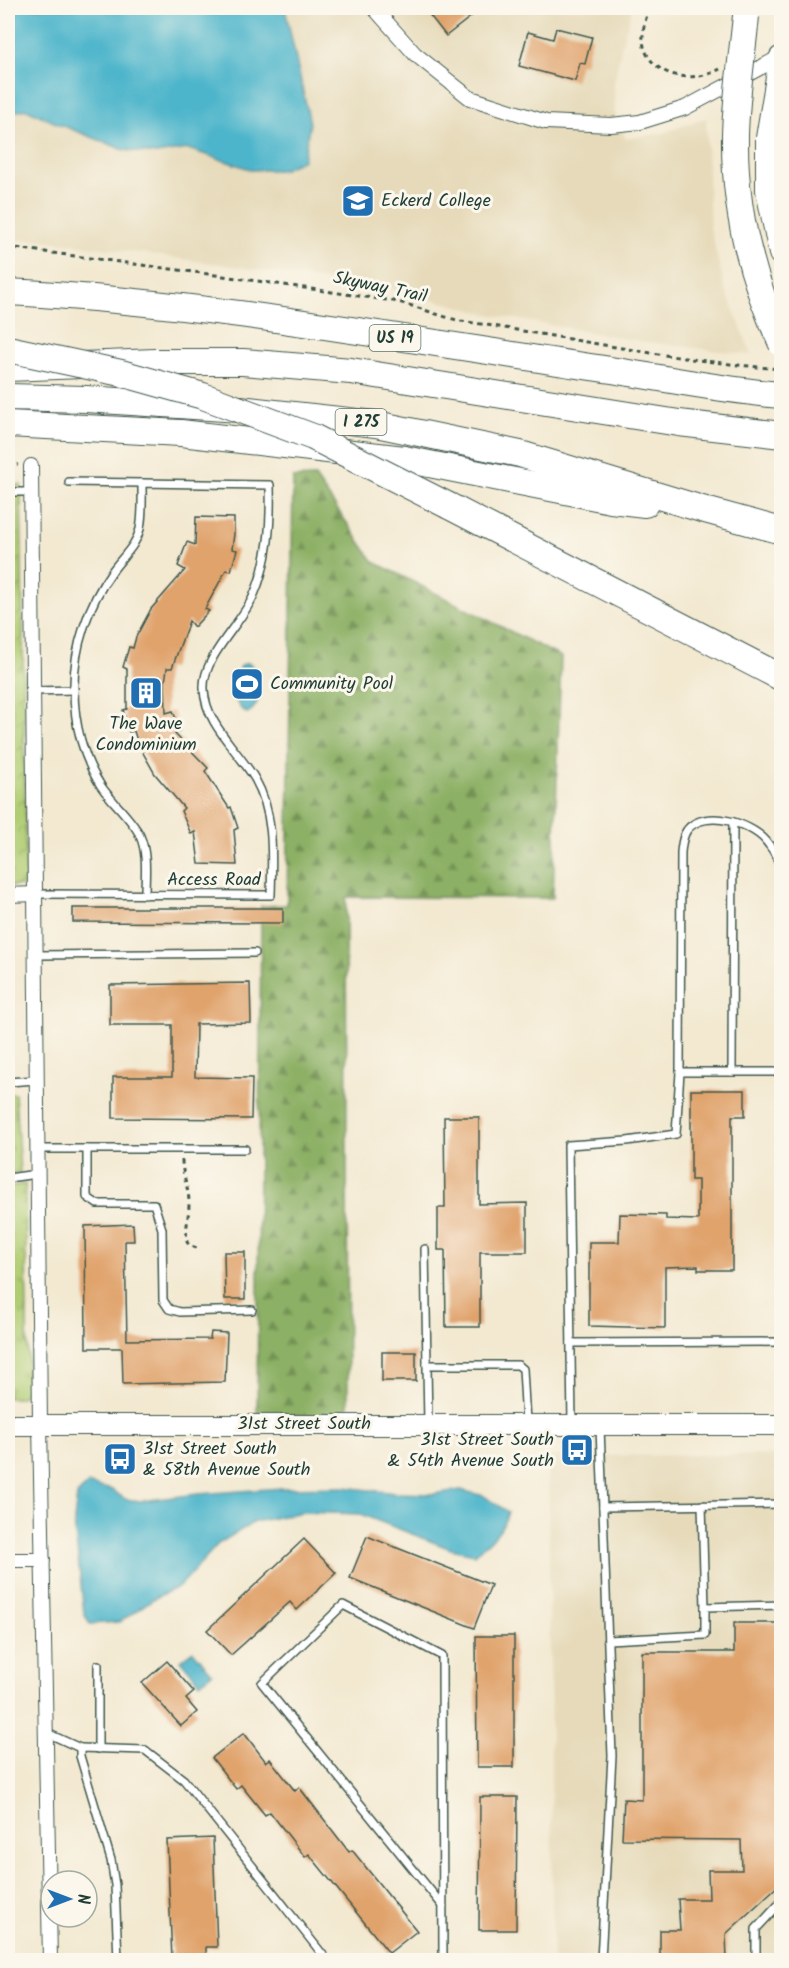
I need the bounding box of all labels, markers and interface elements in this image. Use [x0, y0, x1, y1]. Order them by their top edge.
school or university icon: Eckerd College [340, 183, 376, 219]
place label: Eckerd College [381, 187, 491, 216]
street label: Skyway Trail [330, 264, 430, 312]
road number: US 19 [370, 325, 420, 351]
road number: I 275 [336, 409, 386, 435]
sports icon: Community Pool [229, 666, 265, 702]
place label: Community Pool [270, 670, 394, 699]
building icon: The Wave Condominium [128, 675, 164, 711]
place label: The Wave Condominium [95, 710, 197, 760]
street label: Access Road [167, 866, 262, 895]
street label: 31st Street South [237, 1410, 371, 1439]
place label: 31st Street South & 54th Avenue South [388, 1426, 554, 1476]
bus stop icon: 31st Street South & 54th Avenue South [559, 1432, 595, 1468]
place label: 31st Street South & 58th Avenue South [143, 1435, 310, 1485]
bus stop icon: 31st Street South & 58th Avenue South [102, 1441, 138, 1477]
north arrow [39, 1869, 99, 1929]
text: N [70, 1894, 95, 1904]

